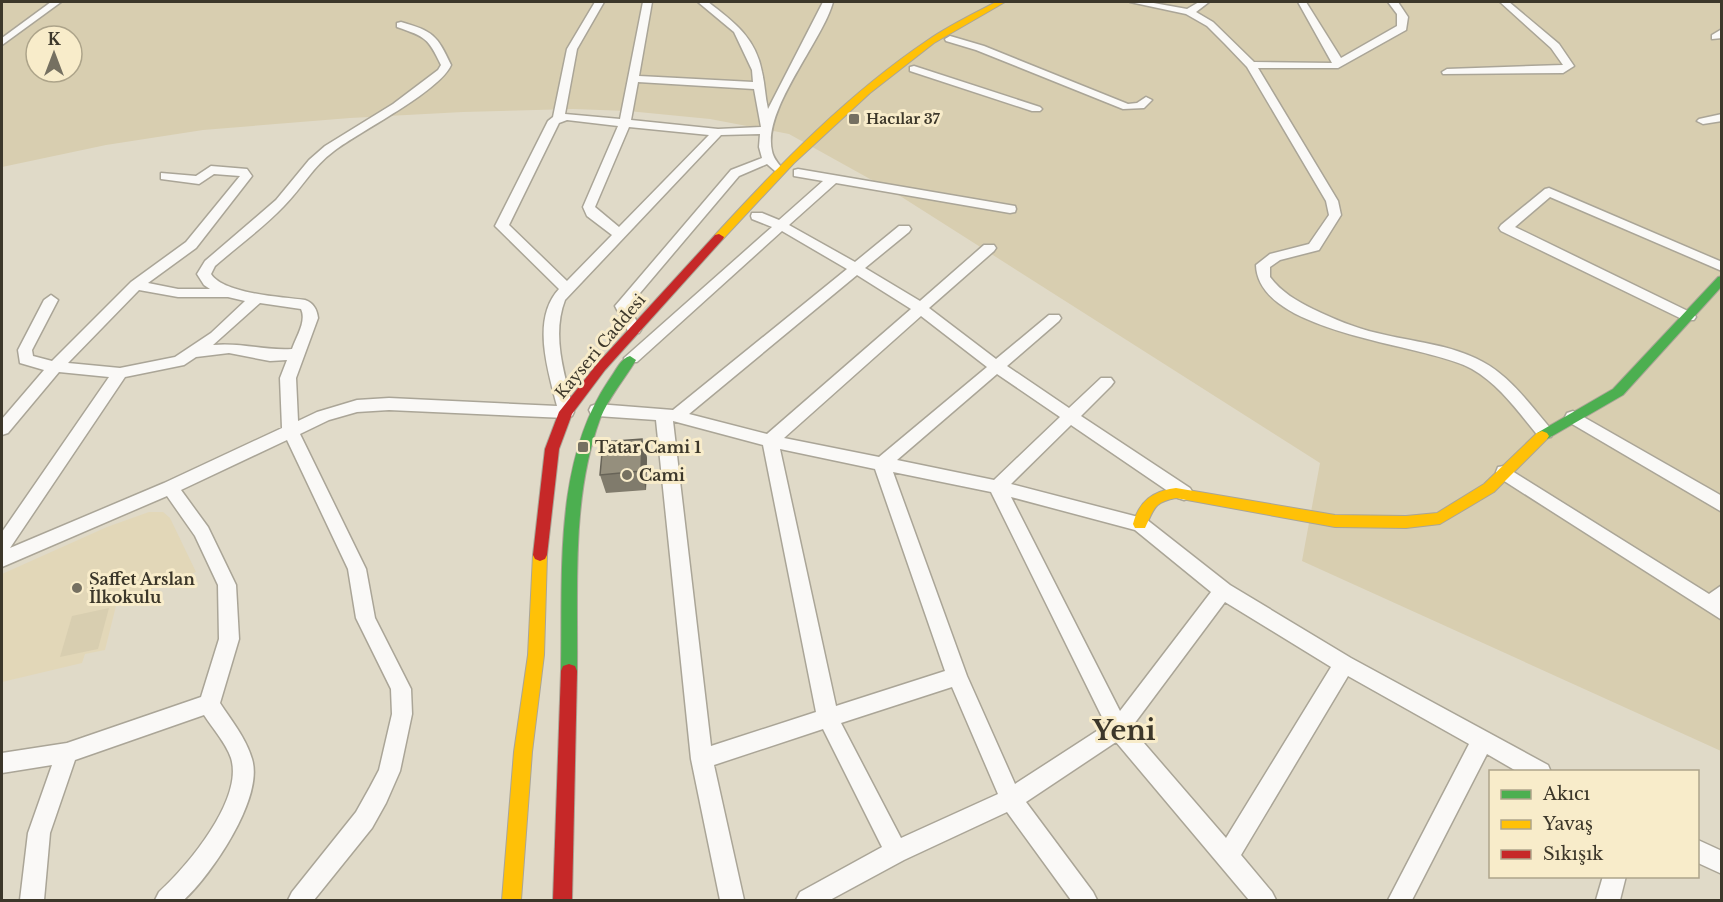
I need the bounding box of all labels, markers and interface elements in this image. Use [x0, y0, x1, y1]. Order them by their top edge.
north arrow [24, 24, 84, 84]
text: K [47, 29, 61, 49]
place label: Hacılar 37 [866, 110, 941, 128]
marker: Hacılar 37 [847, 112, 861, 126]
street label: Kayseri Caddesi [550, 289, 650, 402]
place label: Tatar Cami 1 [595, 437, 701, 457]
marker: Tatar Cami 1 [576, 440, 590, 454]
place label: Cami [639, 465, 685, 485]
marker: Cami [620, 468, 634, 482]
place label: Saffet Arslan İlkokulu [89, 569, 195, 607]
marker: Saffet Arslan İlkokulu [70, 581, 84, 595]
district label: Yeni [1091, 714, 1156, 747]
legend [1489, 770, 1699, 878]
text: Akıcı [1542, 783, 1590, 805]
text: Yavaş [1542, 813, 1593, 835]
text: Sıkışık [1543, 843, 1603, 865]

